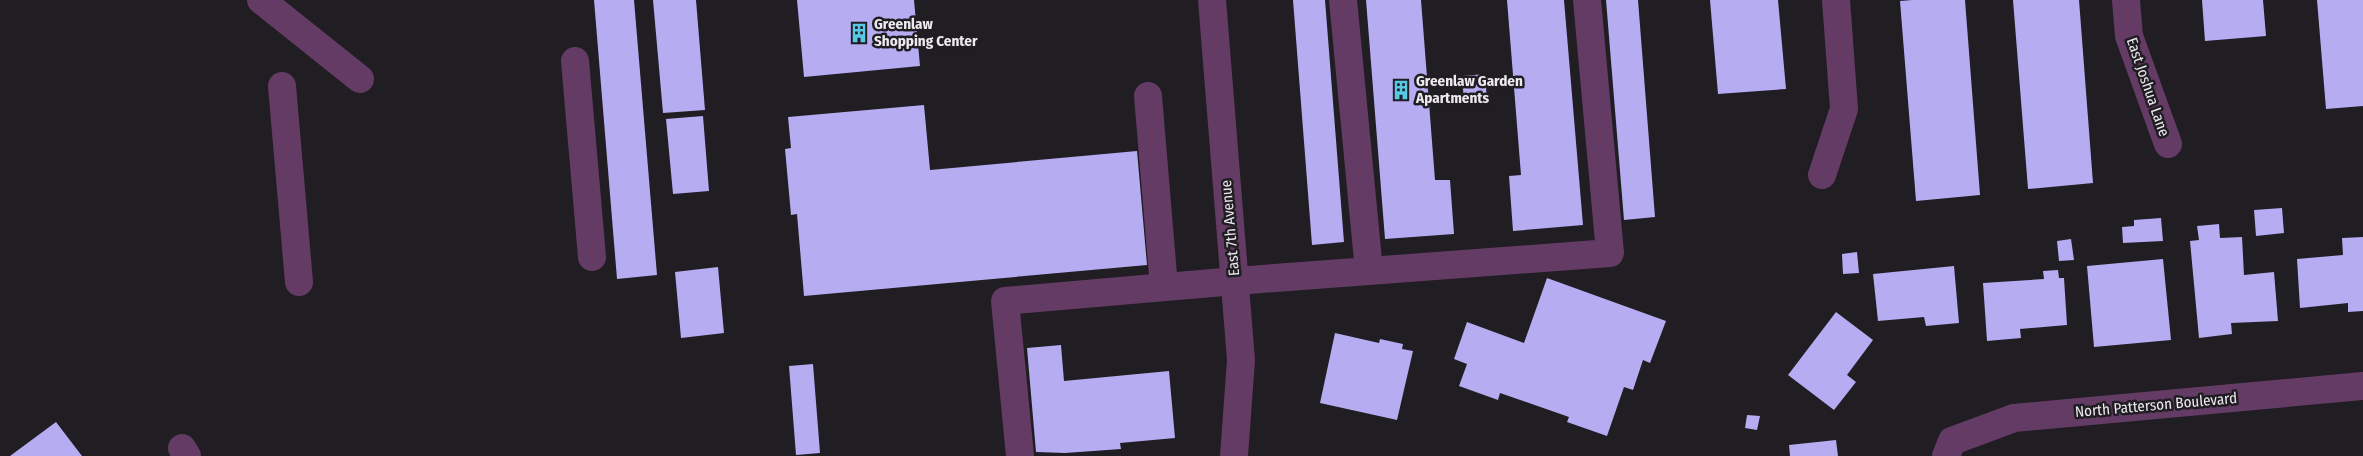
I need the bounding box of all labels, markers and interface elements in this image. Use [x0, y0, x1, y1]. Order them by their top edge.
place label: Greenlaw Shopping Center [874, 15, 978, 50]
building icon: Greenlaw Shopping Center [848, 22, 870, 44]
street label: East Joshua Lane [2123, 35, 2173, 139]
place label: Greenlaw Garden Apartments [1415, 72, 1523, 107]
building icon: Greenlaw Garden Apartments [1390, 79, 1412, 101]
street label: East 7th Avenue [1217, 179, 1243, 277]
street label: North Patterson Boulevard [2074, 389, 2238, 421]

